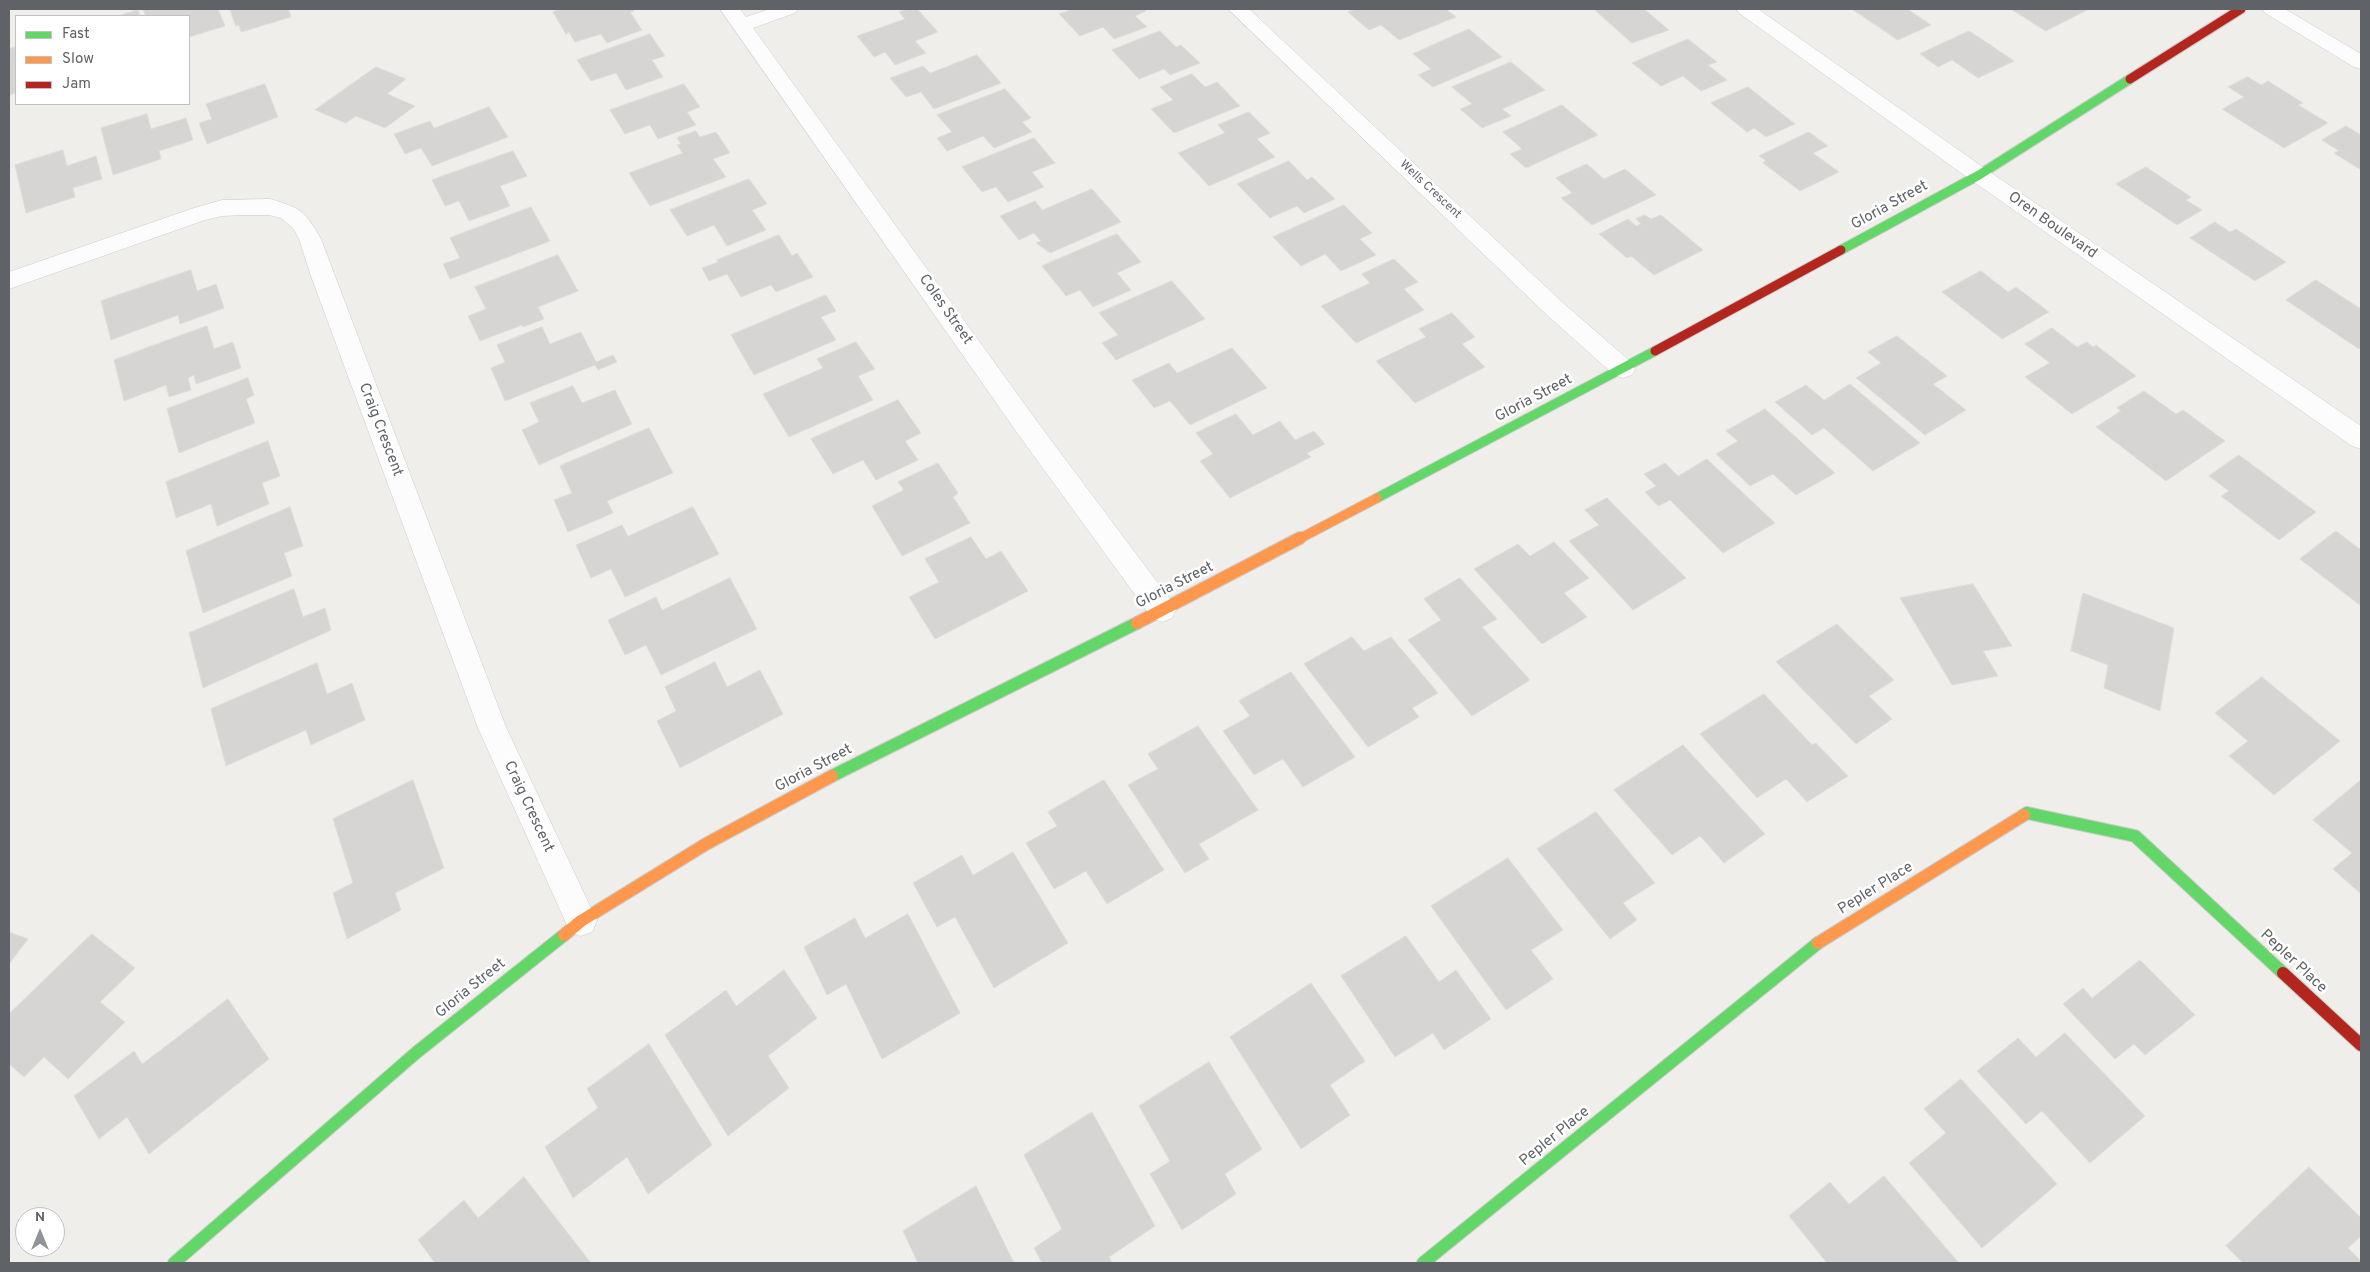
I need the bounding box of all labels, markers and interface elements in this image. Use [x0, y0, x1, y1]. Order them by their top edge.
legend [15, 15, 190, 105]
text: Fast [62, 25, 90, 44]
text: Slow [62, 50, 94, 69]
text: Jam [62, 75, 91, 94]
street label: Wells Crescent [1396, 158, 1464, 222]
street label: Gloria Street [1849, 178, 1931, 234]
street label: Oren Boulevard [2004, 189, 2100, 263]
street label: Coles Street [914, 271, 976, 349]
street label: Gloria Street [1492, 371, 1576, 427]
street label: Craig Crescent [354, 381, 406, 479]
street label: Gloria Street [1133, 559, 1217, 613]
street label: Gloria Street [772, 741, 856, 797]
street label: Craig Crescent [499, 759, 557, 855]
street label: Pepler Place [1835, 859, 1917, 919]
street label: Pepler Place [2256, 926, 2330, 998]
street label: Gloria Street [432, 955, 510, 1023]
street label: Pepler Place [1516, 1103, 1594, 1171]
north arrow [15, 1207, 65, 1257]
text: N [35, 1209, 45, 1226]

